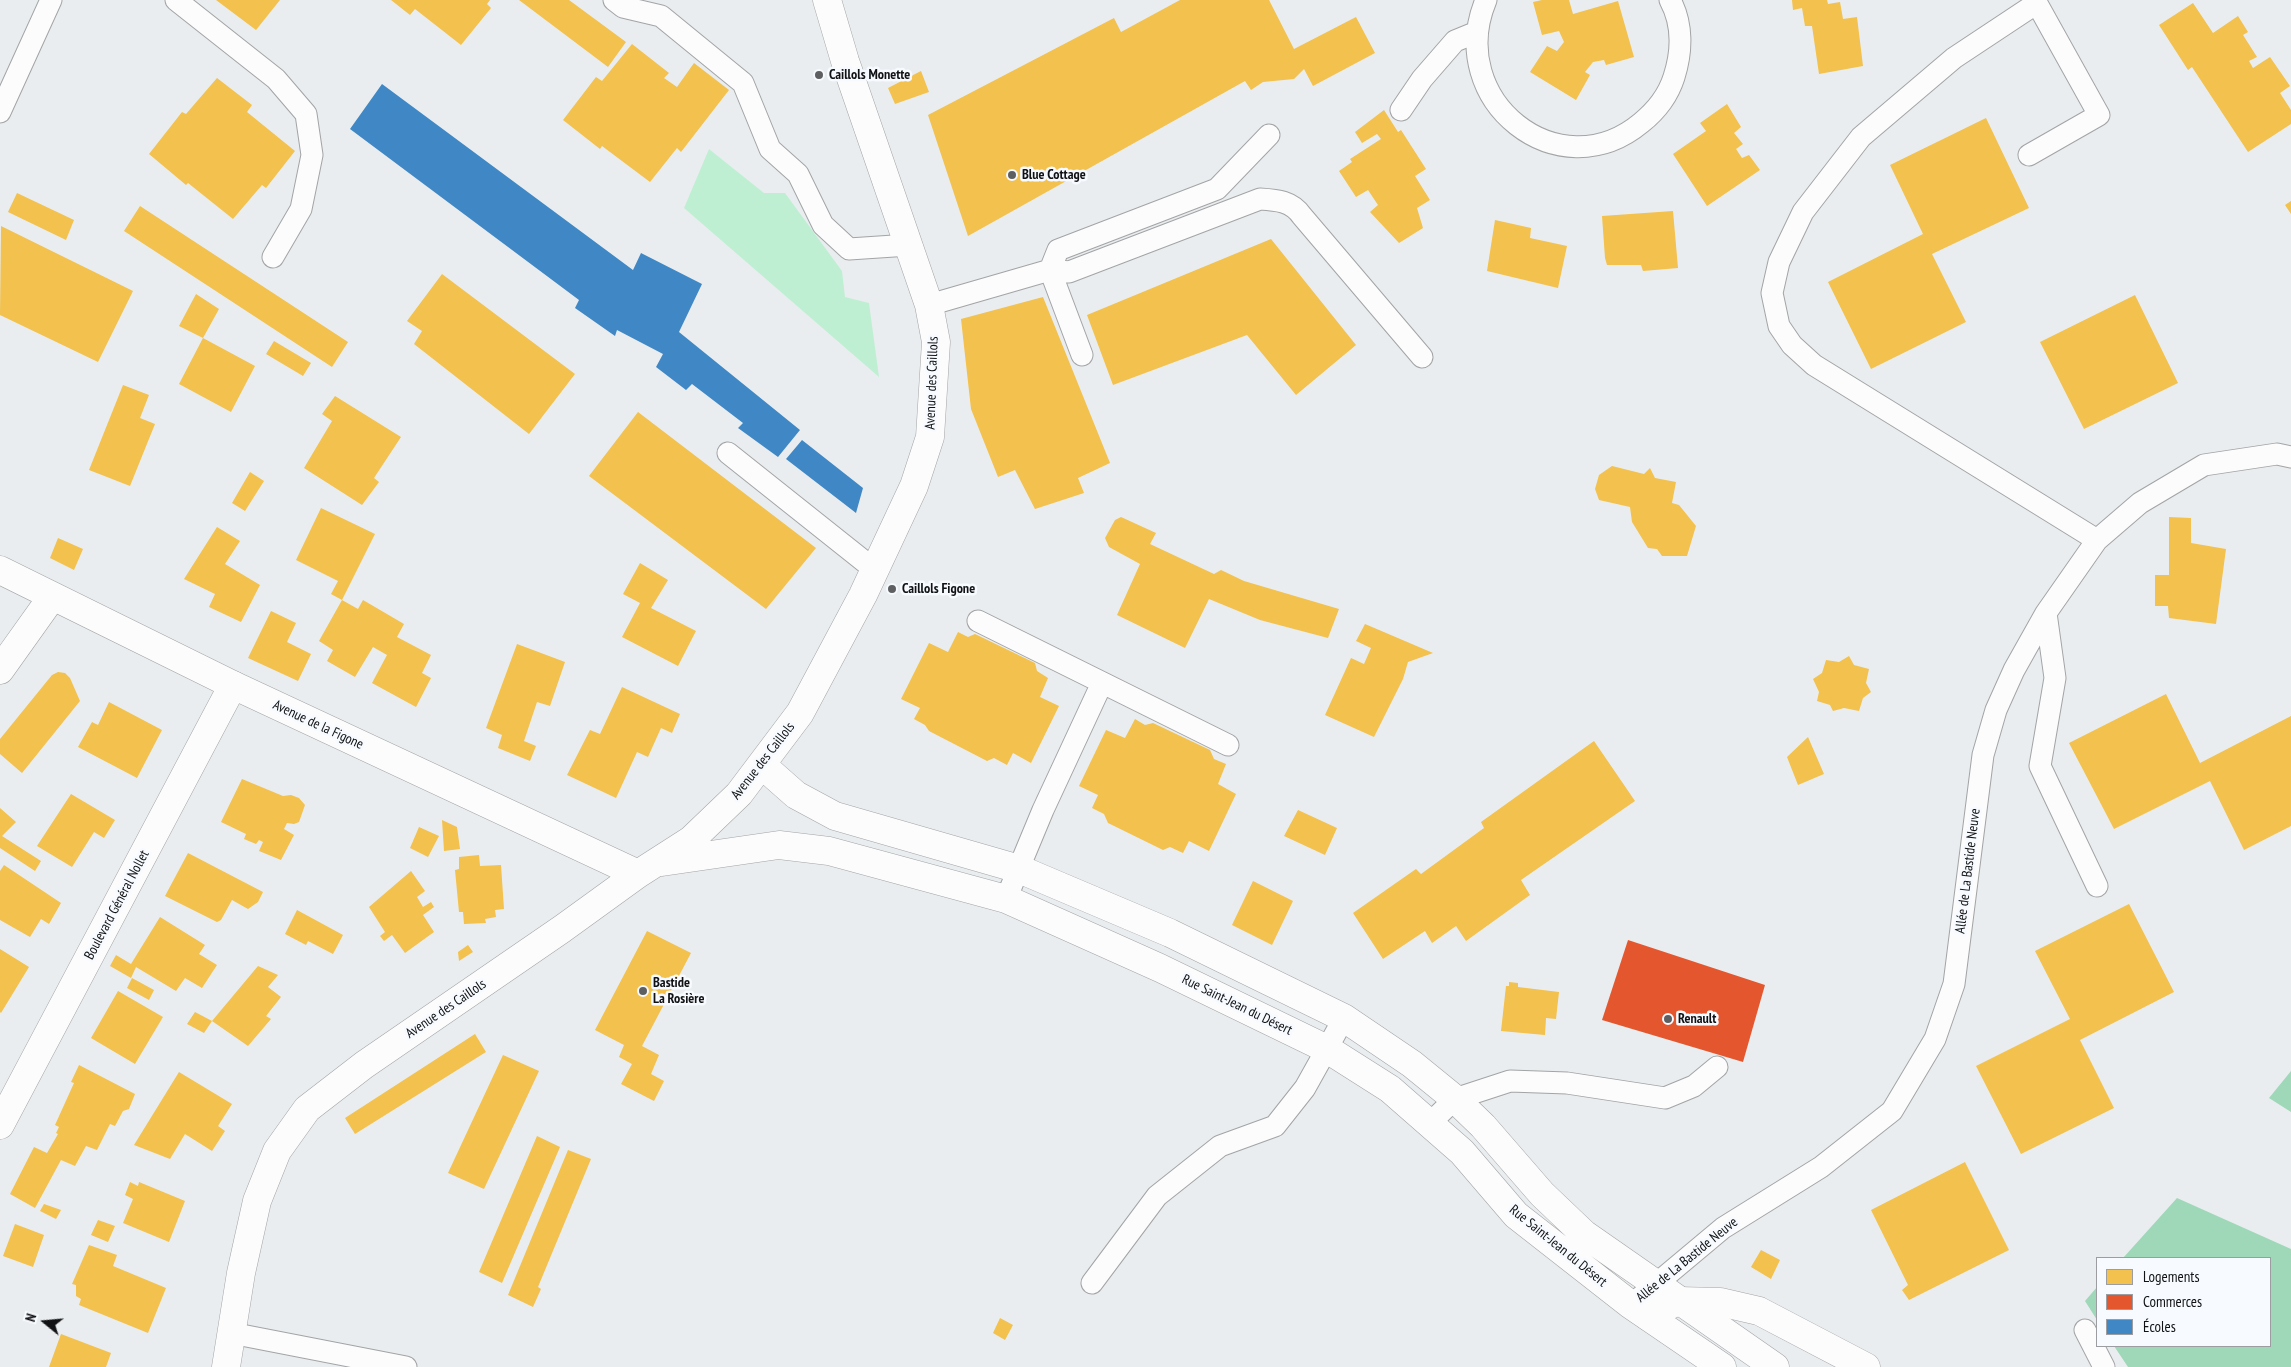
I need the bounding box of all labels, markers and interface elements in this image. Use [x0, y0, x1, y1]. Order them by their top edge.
place label: Caillols Monette [829, 67, 910, 83]
marker: Caillols Monette [813, 69, 825, 81]
place label: Blue Cottage [1022, 167, 1086, 183]
marker: Blue Cottage [1006, 169, 1018, 181]
street label: Avenue des Caillols [922, 336, 942, 430]
place label: Caillols Figone [902, 581, 975, 597]
marker: Caillols Figone [886, 583, 898, 595]
street label: Avenue de la Figone [270, 697, 366, 753]
street label: Avenue des Caillols [728, 719, 798, 803]
street label: Allée de La Bastide Neuve [1952, 808, 1984, 934]
street label: Boulevard Général Nollet [81, 847, 153, 963]
street label: Rue Saint-Jean du Désert [1179, 971, 1295, 1039]
place label: Bastide La Rosière [653, 975, 704, 1008]
street label: Avenue des Caillols [403, 976, 489, 1042]
marker: Bastide La Rosière [637, 985, 649, 997]
place label: Renault [1678, 1011, 1716, 1027]
marker: Renault [1662, 1013, 1674, 1025]
street label: Rue Saint-Jean du Désert [1506, 1202, 1610, 1290]
street label: Allée de La Bastide Neuve [1633, 1214, 1741, 1306]
legend [2096, 1257, 2271, 1347]
text: Logements [2143, 1267, 2199, 1286]
text: Commerces [2143, 1292, 2202, 1311]
north arrow [20, 1297, 70, 1347]
text: N [21, 1311, 40, 1324]
text: Écoles [2143, 1317, 2176, 1336]

